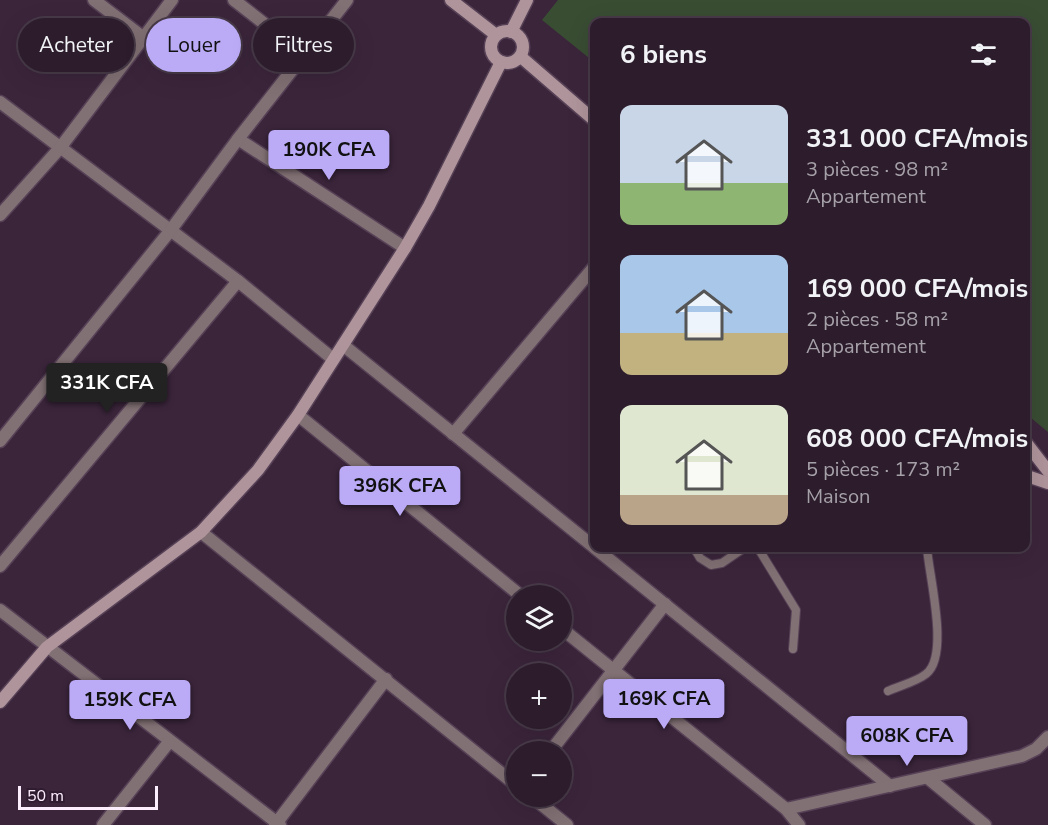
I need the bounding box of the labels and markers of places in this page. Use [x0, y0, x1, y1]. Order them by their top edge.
pin: 190K CFA [267, 130, 391, 181]
pin: 331K CFA [45, 363, 169, 414]
pin: 396K CFA [338, 466, 462, 517]
pin: 169K CFA [602, 679, 726, 730]
pin: 159K CFA [68, 680, 192, 731]
pin: 608K CFA [845, 716, 969, 767]

